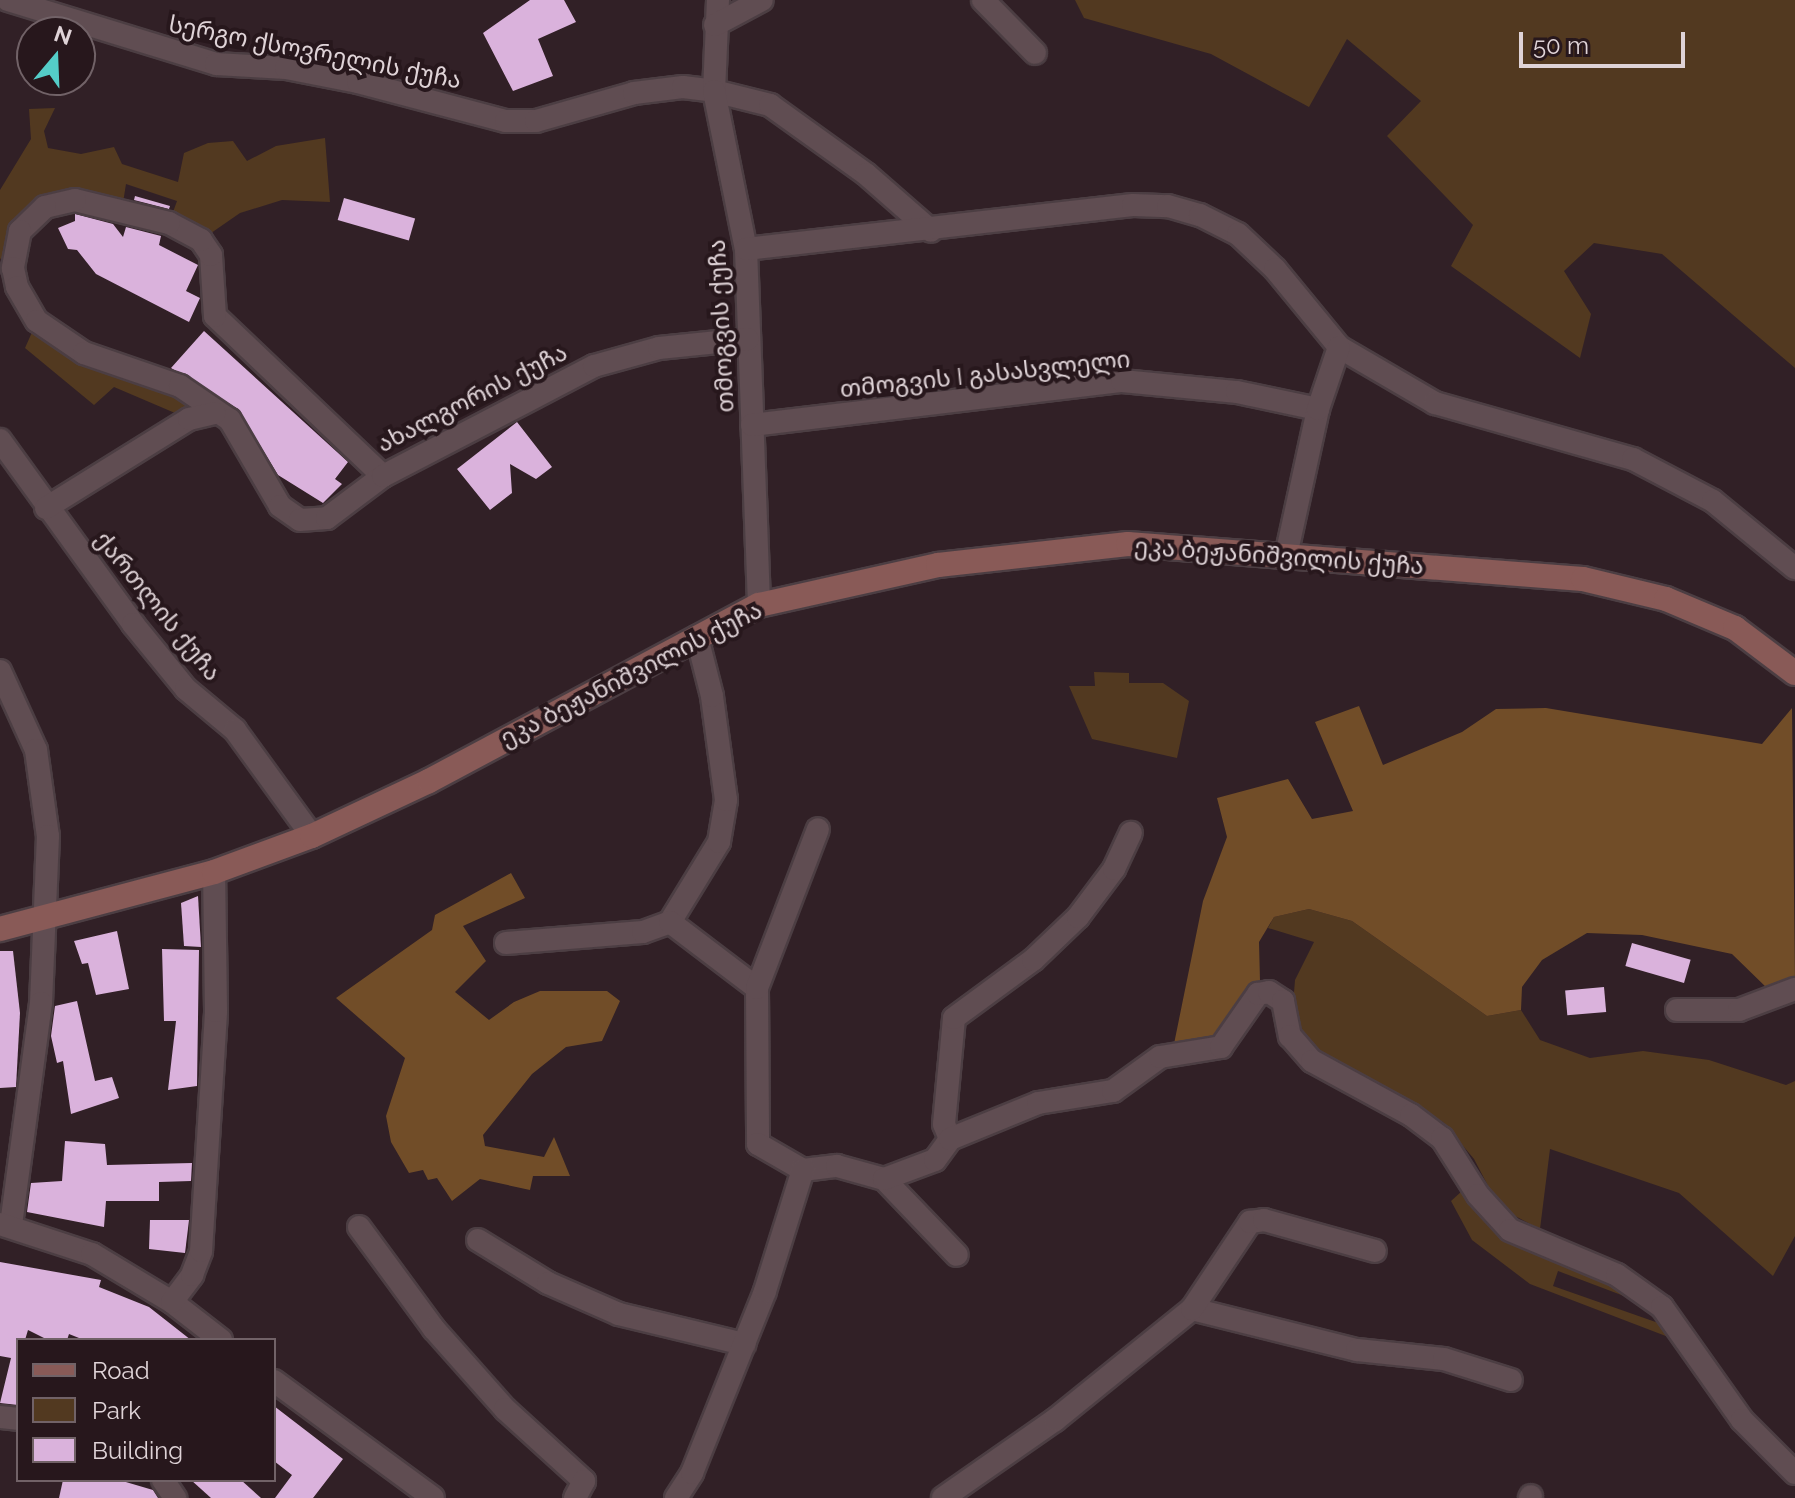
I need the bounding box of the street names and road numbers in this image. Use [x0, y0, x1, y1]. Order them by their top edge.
street label: სერგო ქსოვრელის ქუჩა [166, 9, 464, 95]
street label: თმოგვის ქუჩა [702, 239, 740, 413]
street label: ახალგორის ქუჩა [372, 338, 572, 458]
street label: თმოგვის I გასასვლელი [838, 344, 1132, 404]
street label: ქართლის ქუჩა [89, 525, 227, 687]
street label: ეკა ბეჟანიშვილის ქუჩა [1133, 532, 1425, 580]
street label: ეკა ბეჟანიშვილის ქუჩა [495, 595, 767, 753]

